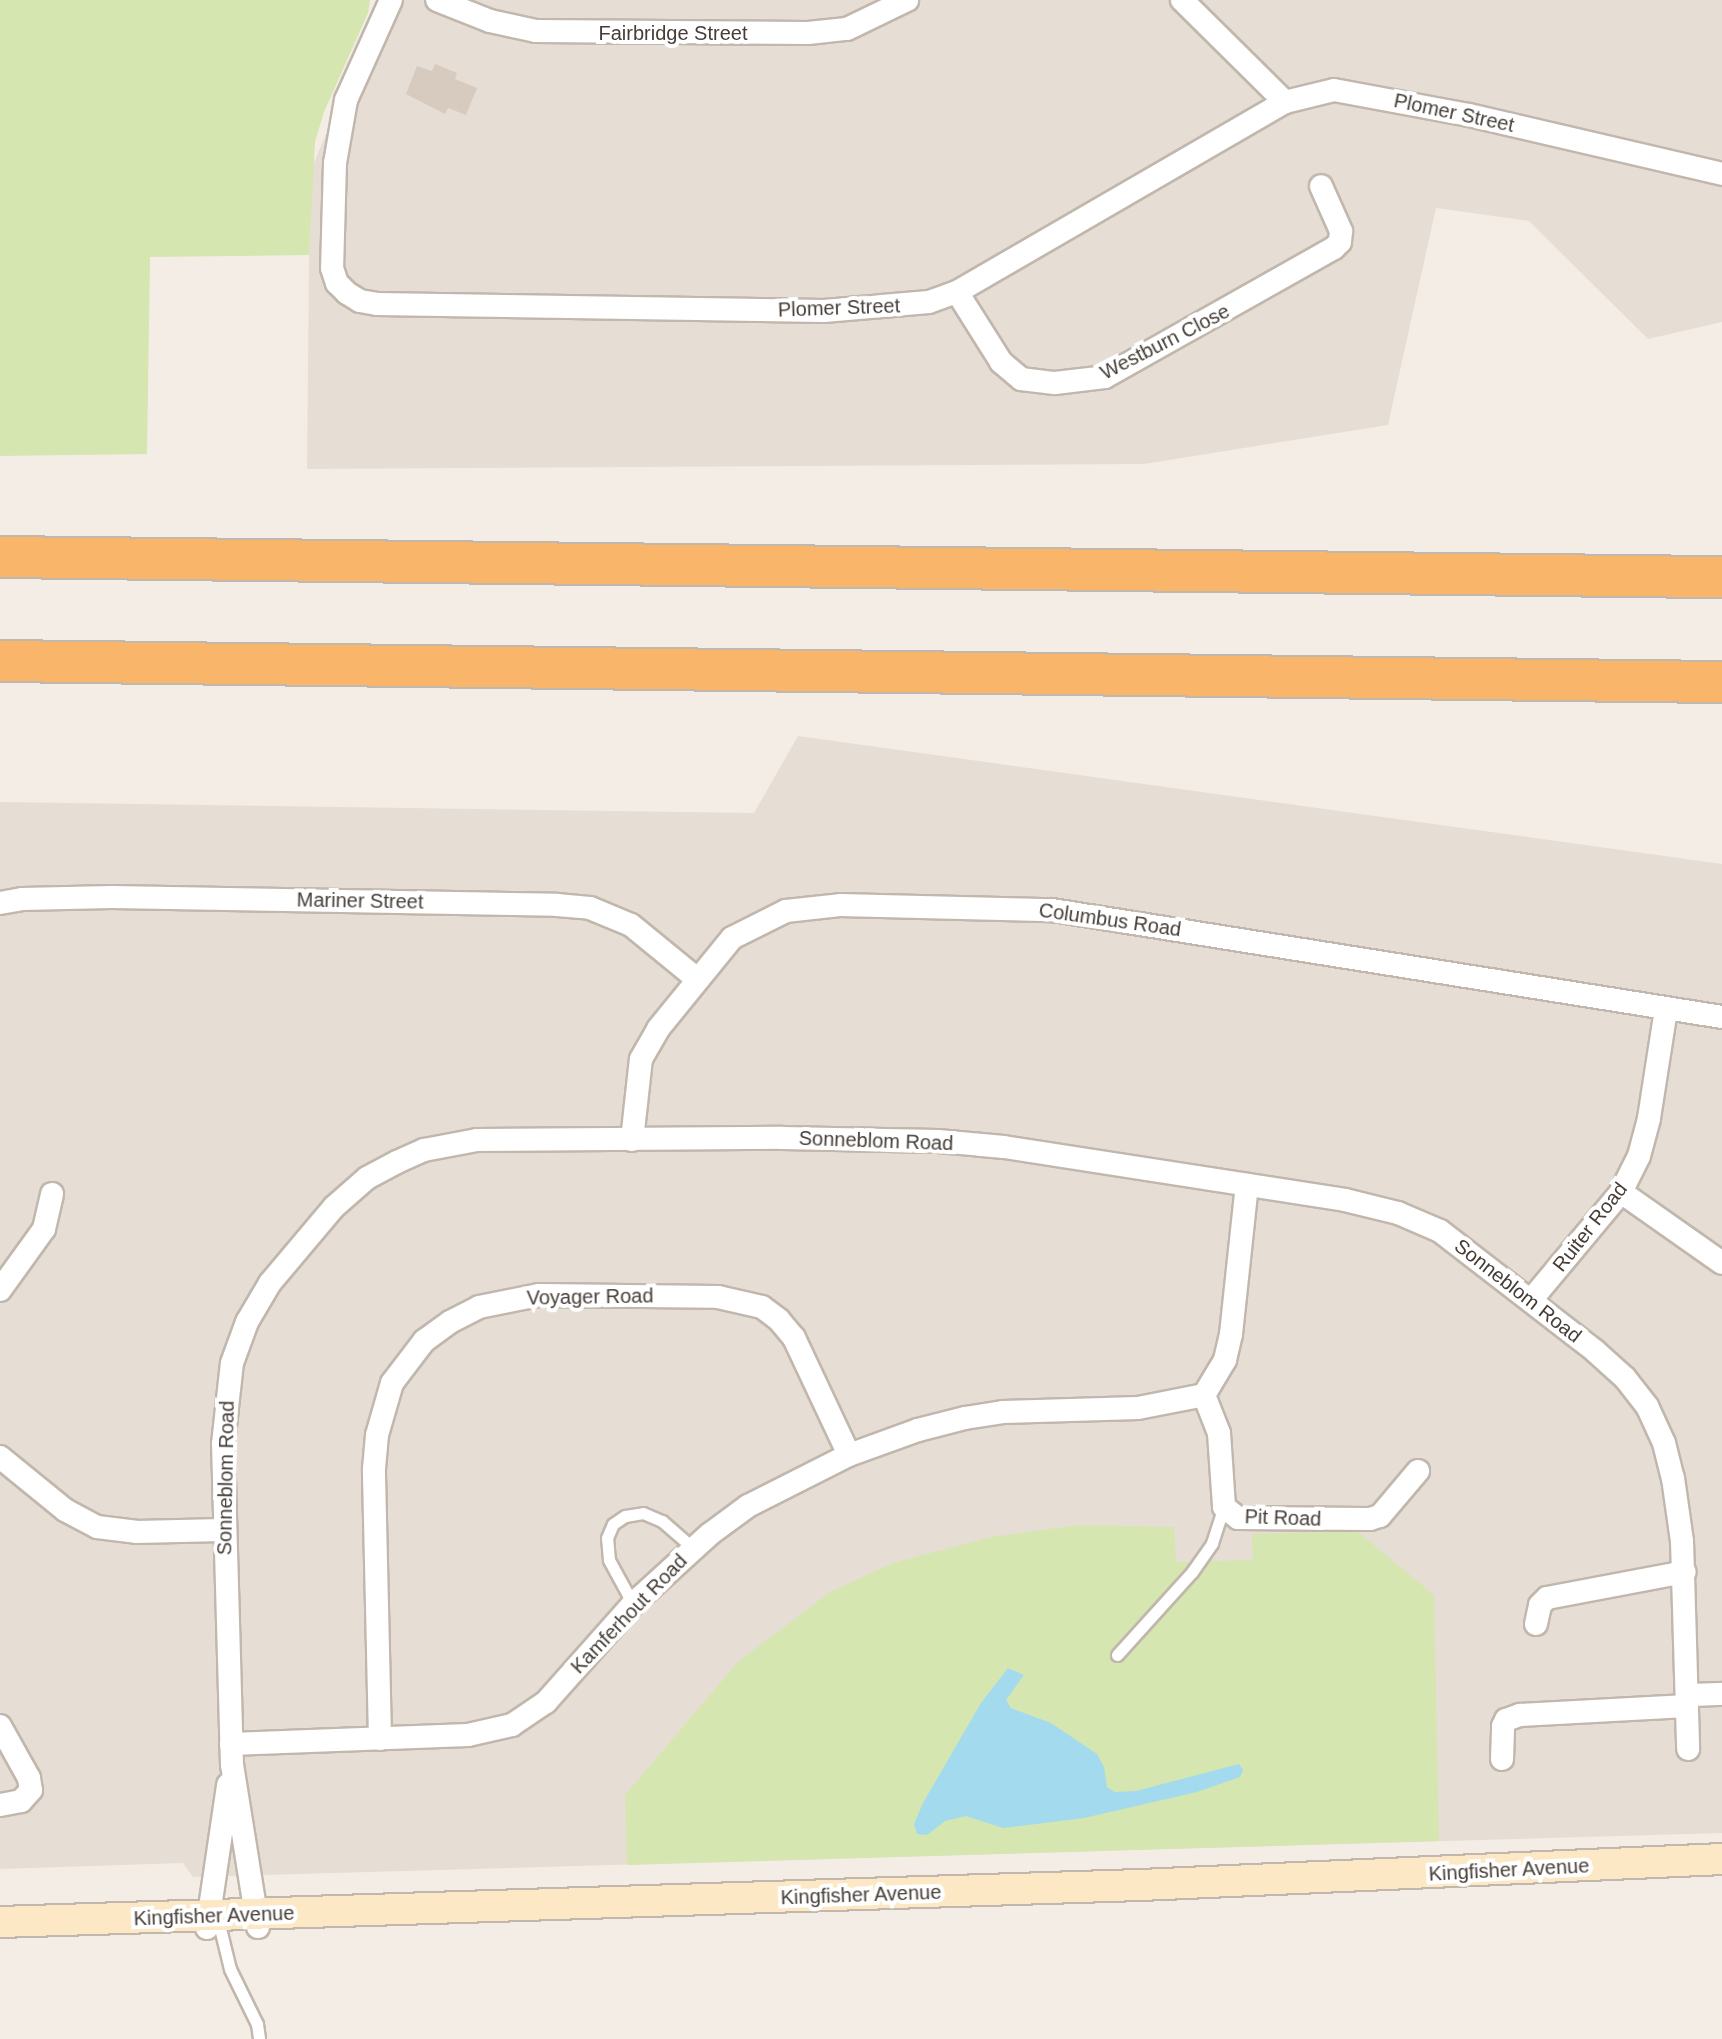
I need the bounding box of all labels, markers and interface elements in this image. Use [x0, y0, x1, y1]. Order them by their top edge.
street label: Fairbridge Street [599, 21, 747, 45]
street label: Plomer Street [1392, 89, 1516, 137]
street label: Plomer Street [777, 294, 901, 322]
street label: Westburn Close [1096, 299, 1234, 385]
street label: Mariner Street [296, 888, 424, 914]
street label: Columbus Road [1037, 898, 1183, 942]
street label: Sonneblom Road [798, 1126, 954, 1156]
street label: Ruiter Road [1548, 1178, 1632, 1276]
street label: Sonneblom Road [1450, 1234, 1586, 1348]
street label: Voyager Road [526, 1284, 654, 1310]
street label: Sonneblom Road [213, 1401, 239, 1555]
street label: Pit Road [1244, 1505, 1322, 1531]
street label: Kamferhout Road [566, 1549, 692, 1679]
street label: Kingfisher Avenue [1428, 1854, 1590, 1886]
street label: Kingfisher Avenue [780, 1880, 942, 1910]
street label: Kingfisher Avenue [133, 1901, 295, 1931]

